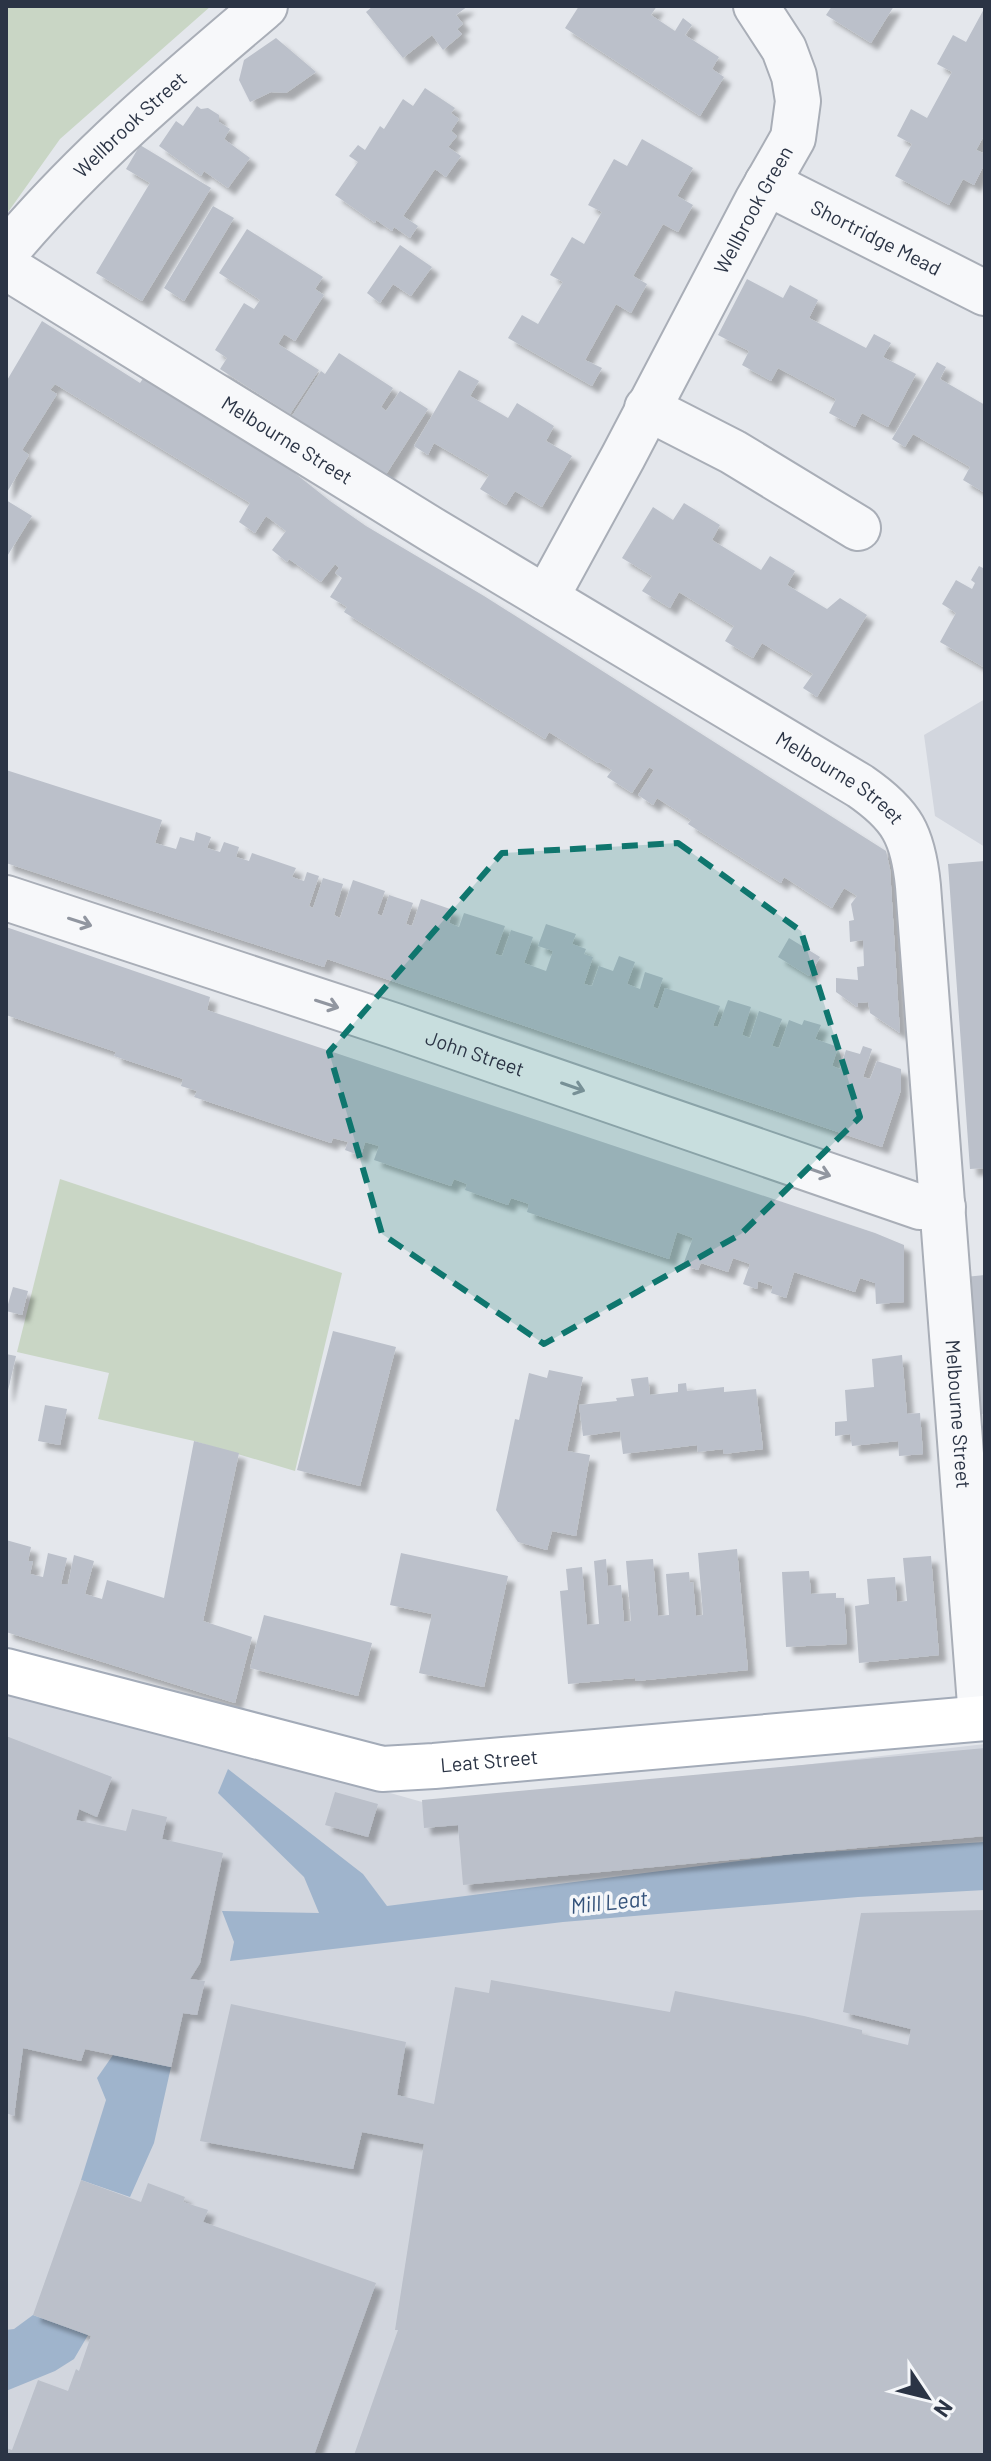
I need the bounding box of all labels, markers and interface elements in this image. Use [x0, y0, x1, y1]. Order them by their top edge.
street label: Wellbrook Street [68, 66, 191, 182]
street label: Wellbrook Green [708, 141, 797, 278]
street label: Shortridge Mead [807, 194, 946, 280]
street label: Melbourne Street [218, 390, 357, 489]
street label: Melbourne Street [772, 726, 910, 828]
one-way arrow [67, 916, 92, 931]
one-way arrow [314, 998, 339, 1012]
street label: John Street [423, 1025, 528, 1081]
one-way arrow [560, 1081, 585, 1096]
one-way arrow [806, 1165, 831, 1180]
street label: Melbourne Street [941, 1339, 977, 1489]
street label: Leat Street [439, 1744, 539, 1776]
water label: Mill Leat [569, 1884, 649, 1918]
north arrow [887, 2357, 967, 2437]
text: N [929, 2396, 959, 2422]

